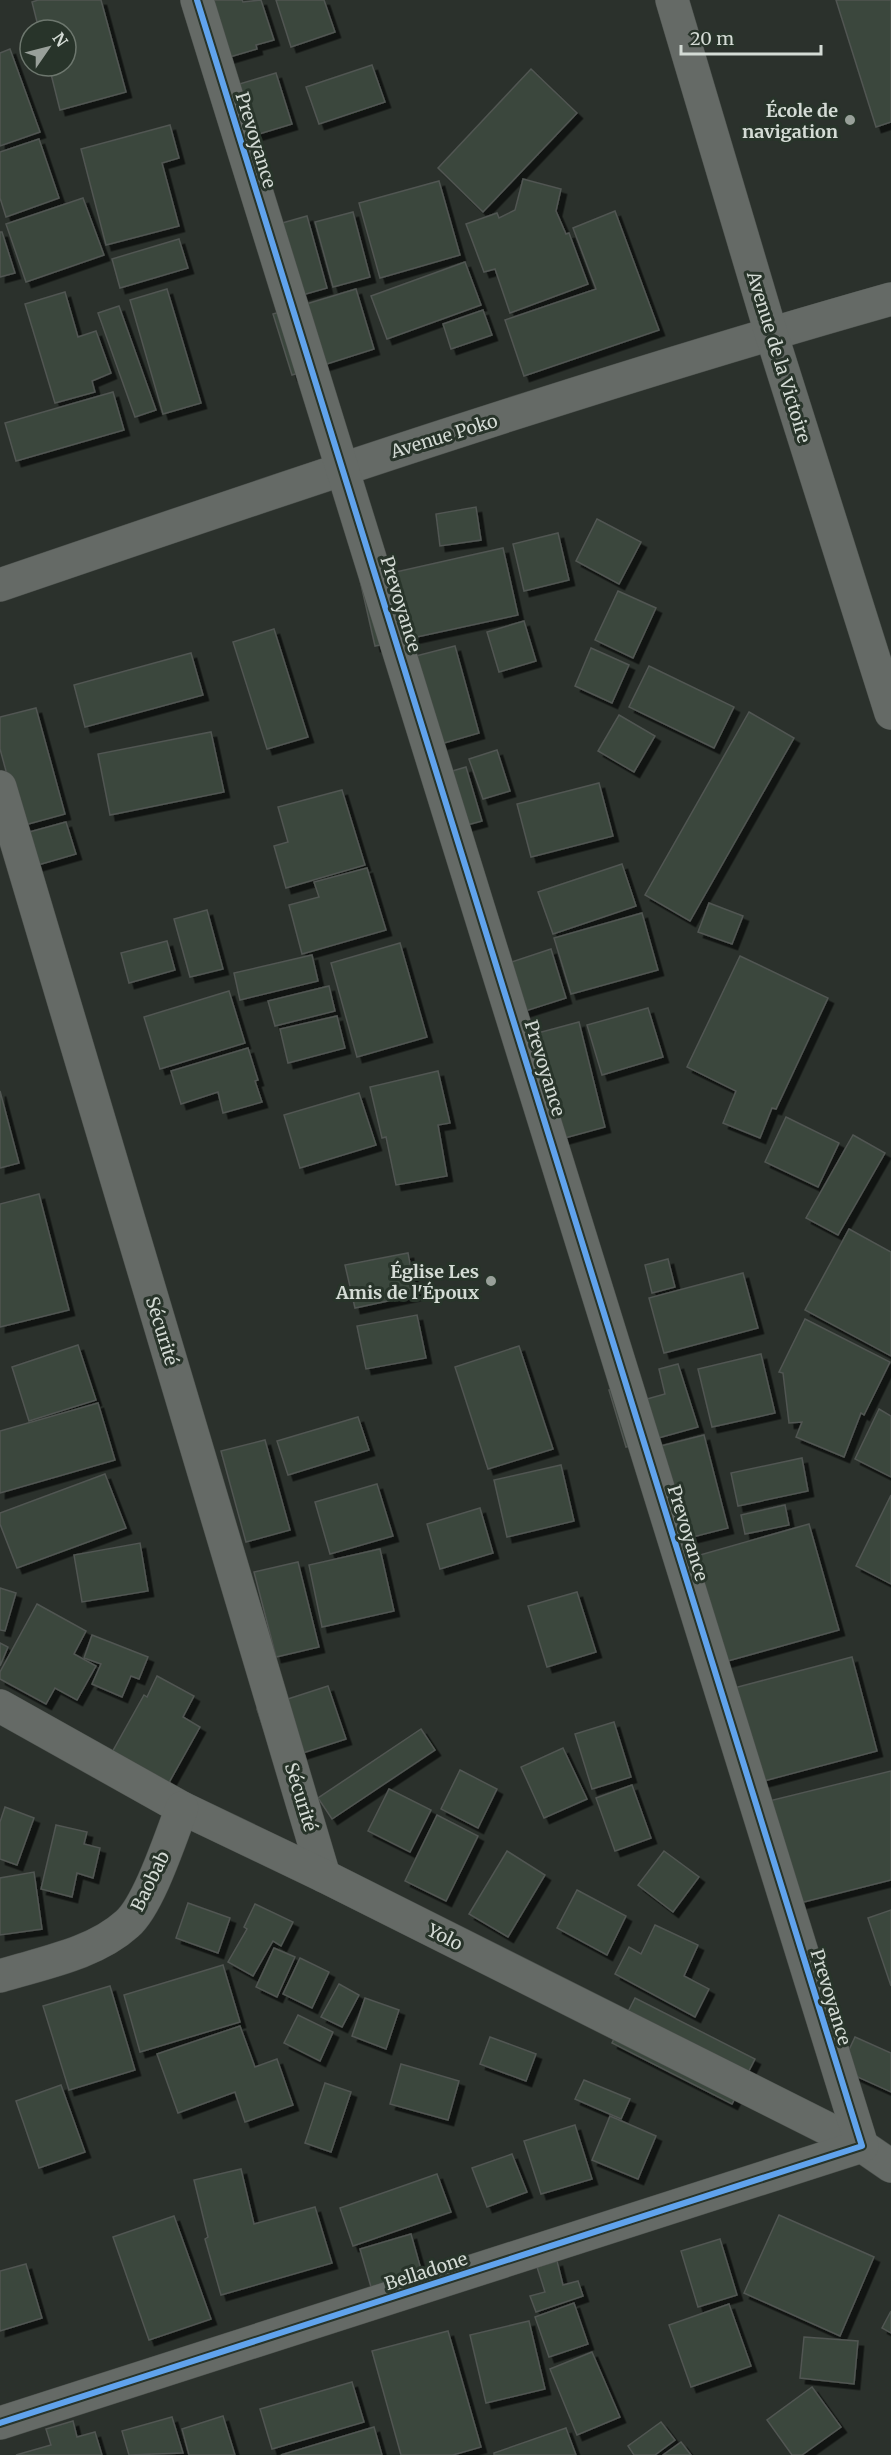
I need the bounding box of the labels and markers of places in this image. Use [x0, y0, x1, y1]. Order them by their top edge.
place label: École de navigation [742, 99, 838, 143]
marker: École de navigation [843, 113, 857, 127]
place label: Église Les Amis de l'Époux [335, 1260, 479, 1304]
marker: Église Les Amis de l'Époux [484, 1274, 498, 1288]

